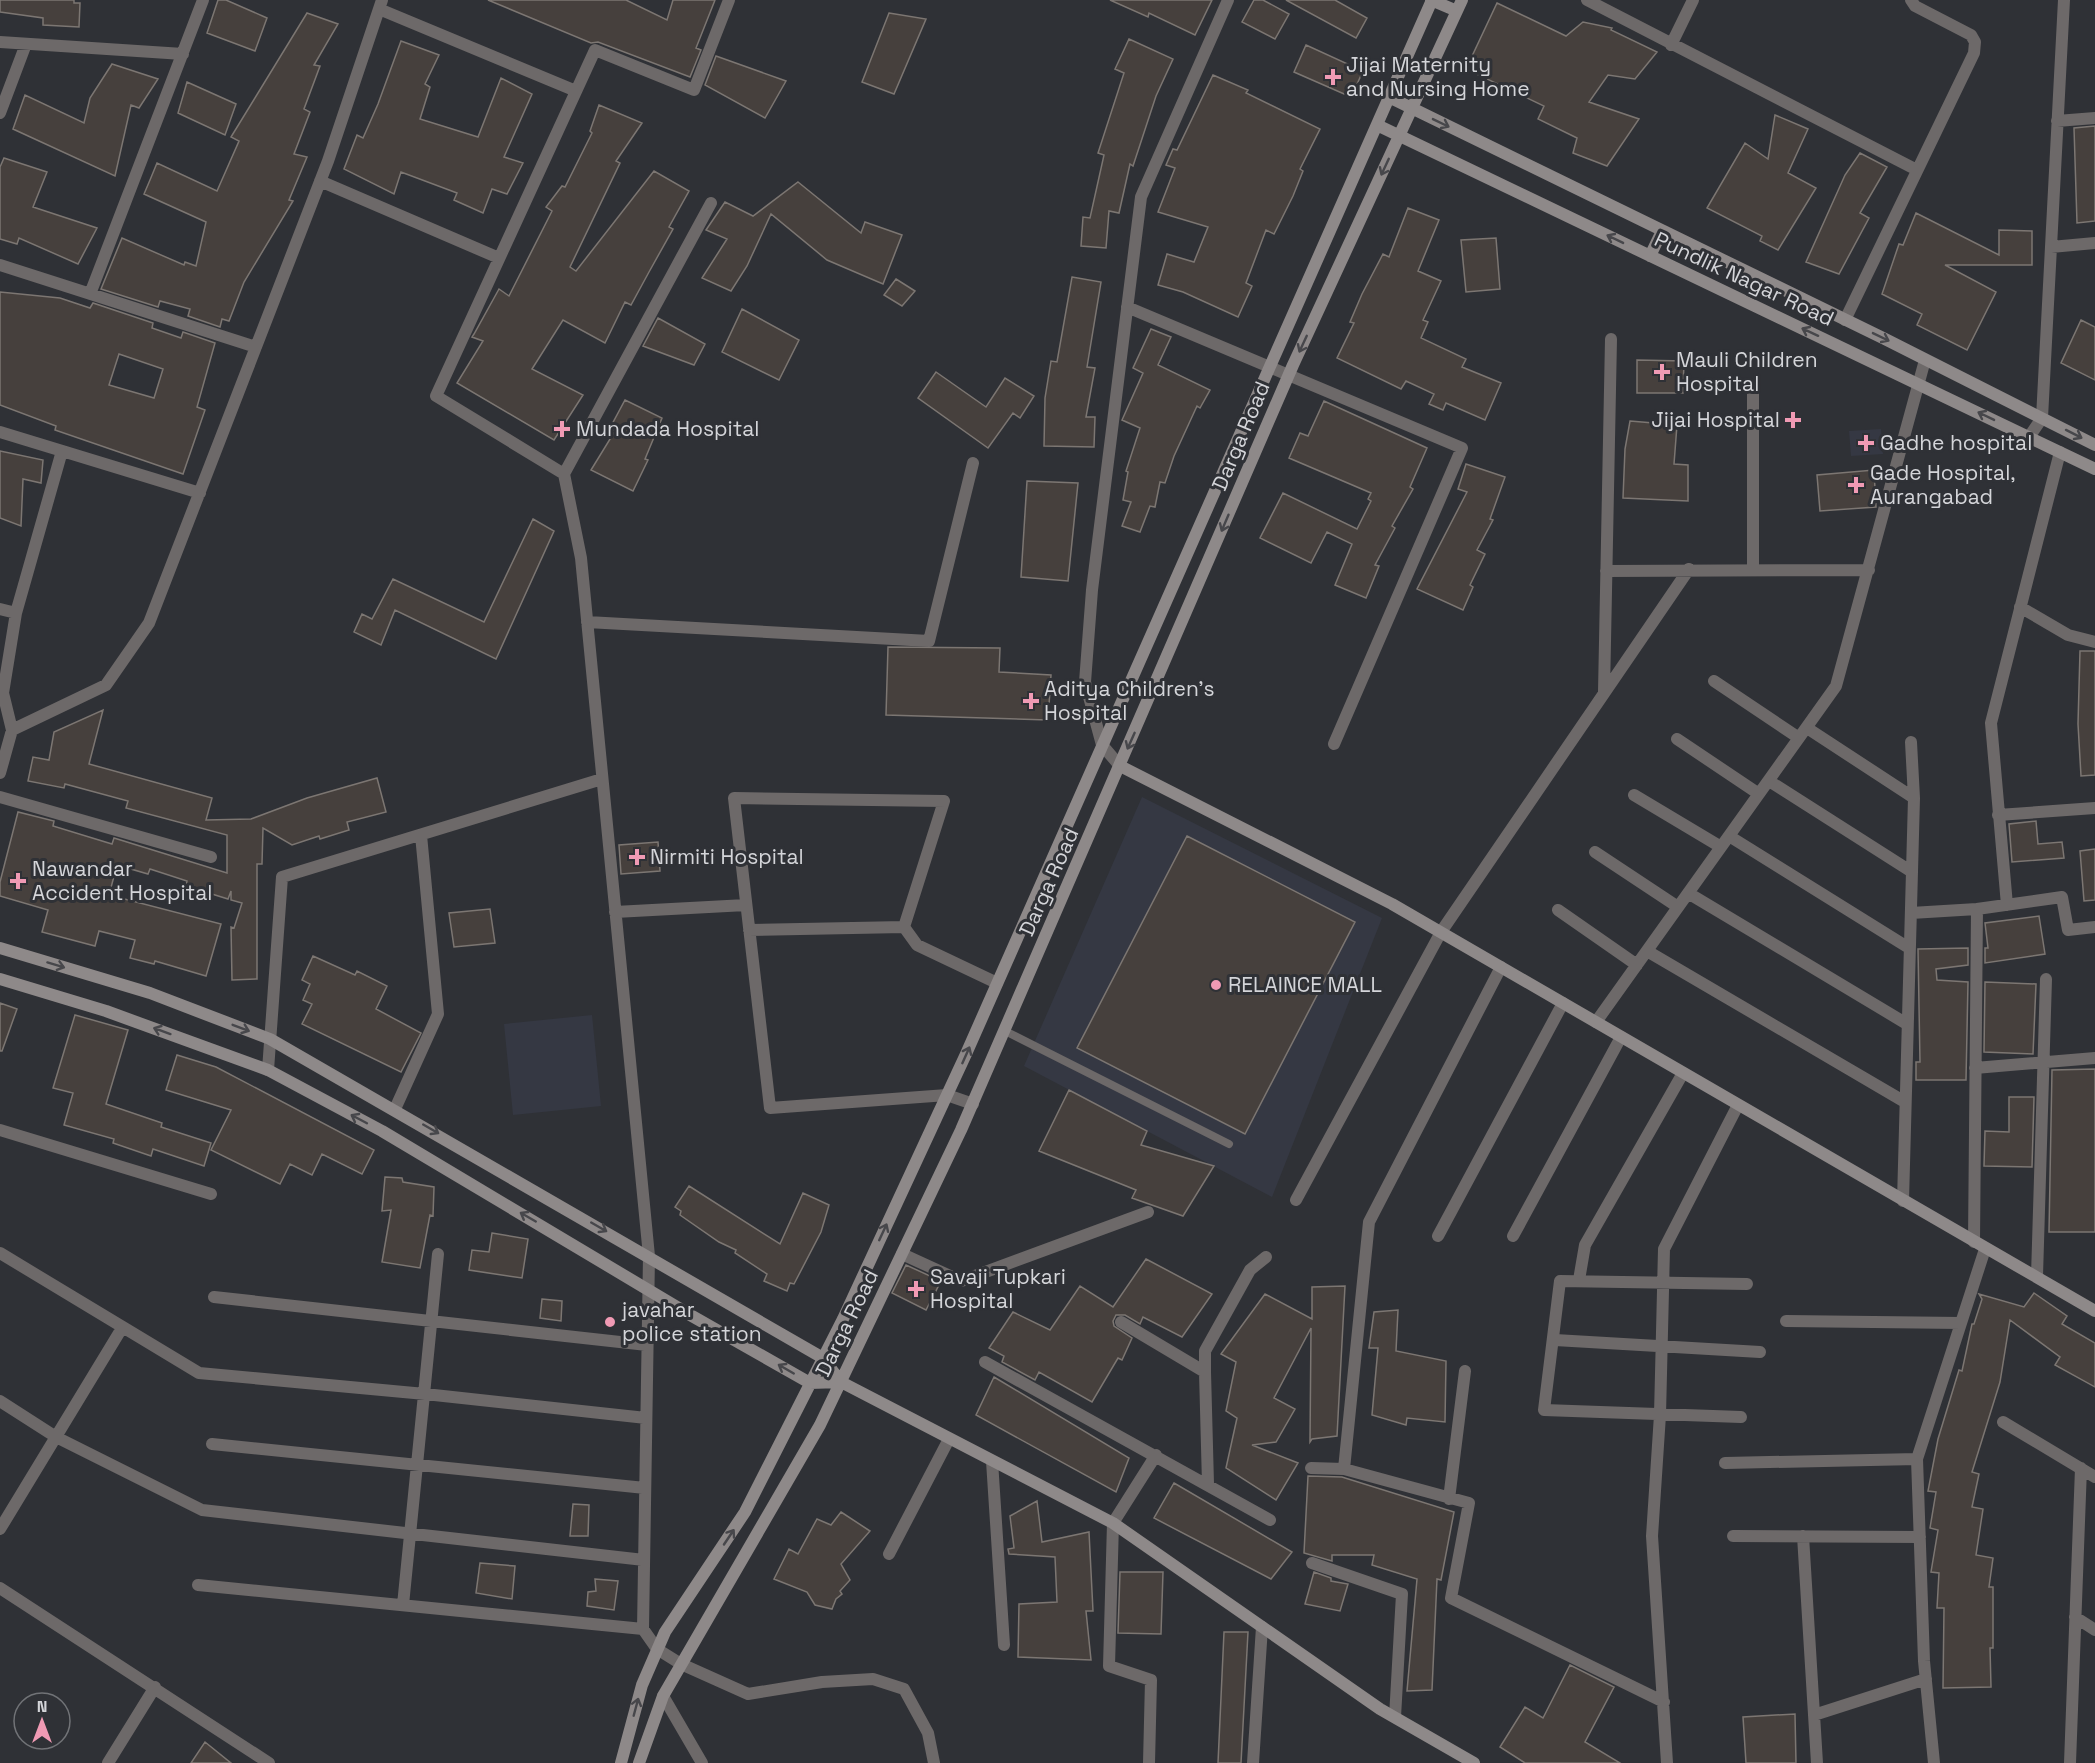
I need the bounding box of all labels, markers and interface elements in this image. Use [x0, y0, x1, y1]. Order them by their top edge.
place label: Jijai Maternity and Nursing Home [1346, 51, 1530, 102]
marker: Jijai Maternity and Nursing Home [1324, 68, 1342, 86]
one-way arrow [1432, 117, 1450, 129]
one-way arrow [1378, 158, 1390, 176]
street label: Pundlik Nagar Road [1650, 225, 1838, 332]
one-way arrow [1606, 233, 1624, 245]
one-way arrow [1801, 325, 1819, 337]
one-way arrow [1871, 332, 1889, 343]
one-way arrow [1296, 335, 1308, 353]
place label: Mauli Children Hospital [1676, 346, 1818, 397]
marker: Mauli Children Hospital [1653, 363, 1671, 381]
street label: Darga Road [1205, 377, 1276, 494]
place label: Jijai Hospital [1651, 406, 1780, 433]
one-way arrow [1977, 410, 1995, 422]
marker: Jijai Hospital [1784, 411, 1802, 429]
place label: Mundada Hospital [576, 415, 760, 442]
marker: Mundada Hospital [553, 420, 571, 438]
place label: Gadhe hospital [1880, 429, 2032, 456]
one-way arrow [2064, 429, 2082, 440]
marker: Gadhe hospital [1857, 434, 1875, 452]
place label: Gade Hospital, Aurangabad [1870, 459, 2016, 510]
marker: Gade Hospital, Aurangabad [1847, 476, 1865, 494]
one-way arrow [1219, 514, 1230, 532]
place label: Aditya Children's Hospital [1044, 675, 1215, 726]
marker: Aditya Children's Hospital [1022, 692, 1040, 710]
one-way arrow [1125, 731, 1136, 749]
street label: Darga Road [1013, 823, 1084, 940]
place label: Nirmiti Hospital [650, 843, 804, 870]
marker: Nirmiti Hospital [628, 848, 646, 866]
place label: Nawandar Accident Hospital [32, 855, 212, 906]
marker: Nawandar Accident Hospital [9, 872, 27, 890]
one-way arrow [46, 960, 65, 971]
place label: RELAINCE MALL [1228, 971, 1382, 998]
marker: RELAINCE MALL [1209, 978, 1223, 992]
one-way arrow [231, 1023, 249, 1034]
one-way arrow [153, 1025, 172, 1036]
one-way arrow [960, 1047, 972, 1065]
one-way arrow [351, 1113, 368, 1125]
one-way arrow [422, 1124, 439, 1136]
one-way arrow [520, 1210, 537, 1222]
one-way arrow [591, 1222, 608, 1234]
one-way arrow [878, 1223, 890, 1241]
place label: Savaji Tupkari Hospital [930, 1263, 1066, 1314]
street label: Darga Road [809, 1265, 884, 1381]
marker: Savaji Tupkari Hospital [907, 1280, 925, 1298]
place label: javahar police station [621, 1296, 762, 1347]
marker: javahar police station [603, 1315, 617, 1329]
one-way arrow [778, 1363, 795, 1375]
one-way arrow [723, 1529, 735, 1545]
north arrow [12, 1691, 72, 1751]
text: N [37, 1696, 47, 1717]
one-way arrow [631, 1697, 642, 1716]

